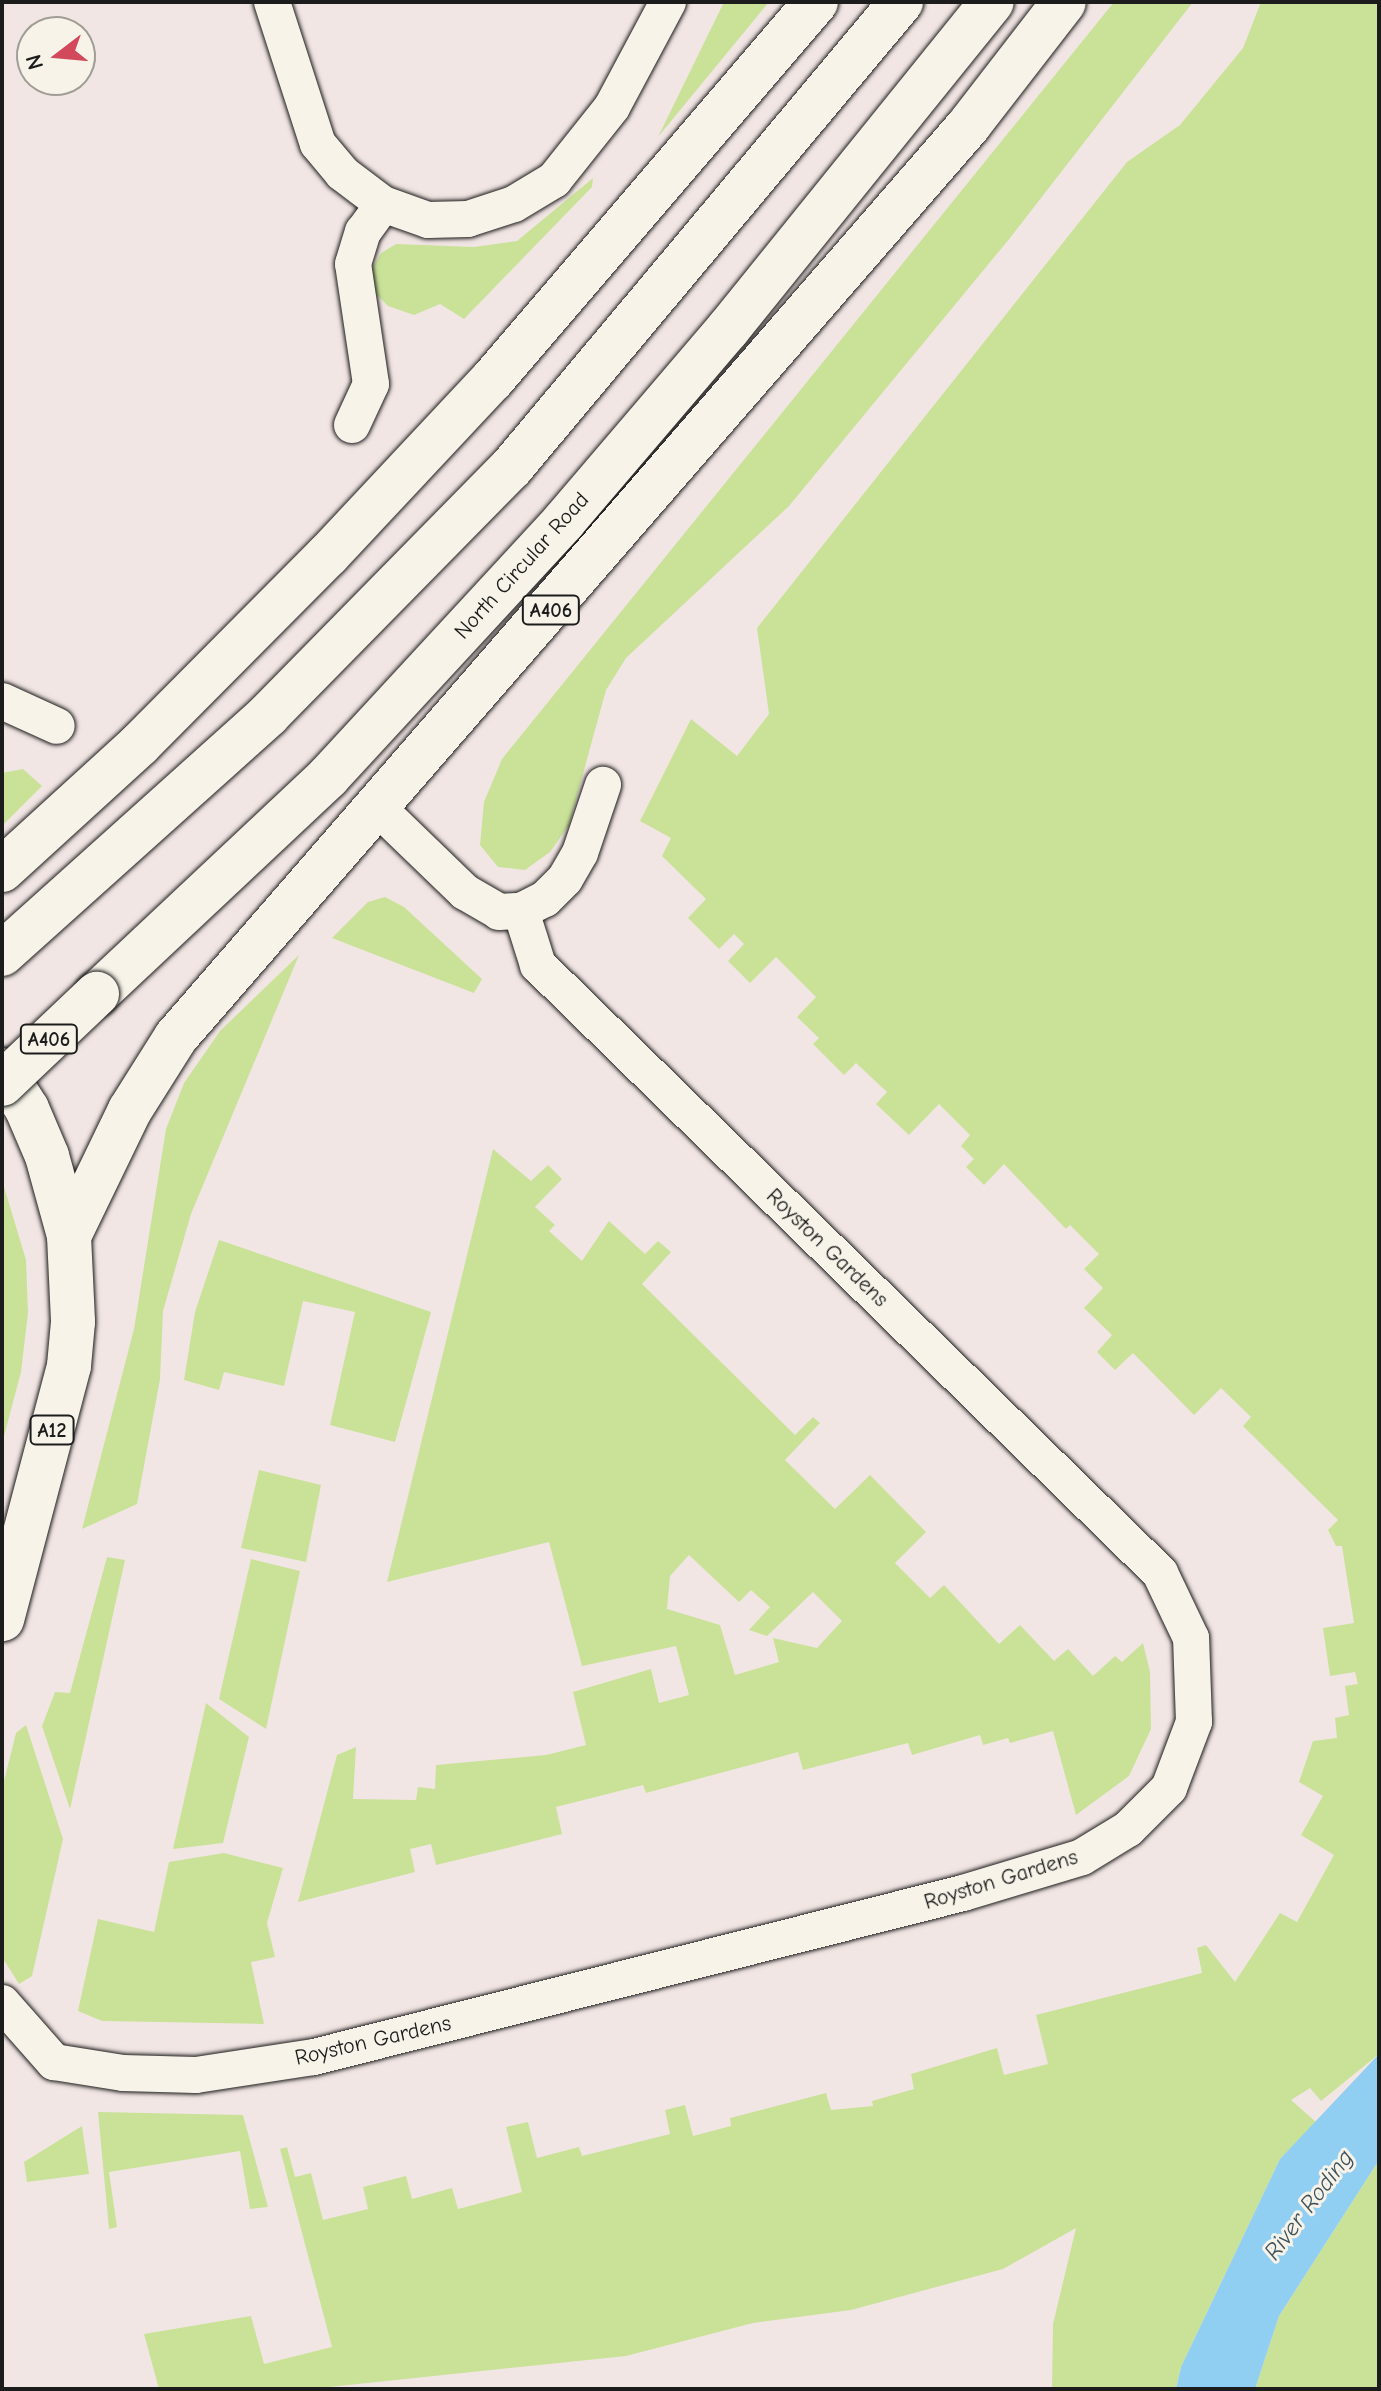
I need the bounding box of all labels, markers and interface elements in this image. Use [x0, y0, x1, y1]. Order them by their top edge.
north arrow [16, 16, 96, 96]
text: N [20, 52, 49, 73]
street label: North Circular Road [449, 487, 595, 645]
road number: A406 [521, 594, 581, 626]
road number: A406 [19, 1023, 79, 1055]
street label: Royston Gardens [761, 1183, 893, 1313]
road number: A12 [28, 1414, 76, 1446]
street label: Royston Gardens [921, 1844, 1081, 1916]
street label: Royston Gardens [292, 2010, 454, 2072]
water label: River Roding [1258, 2144, 1360, 2266]

